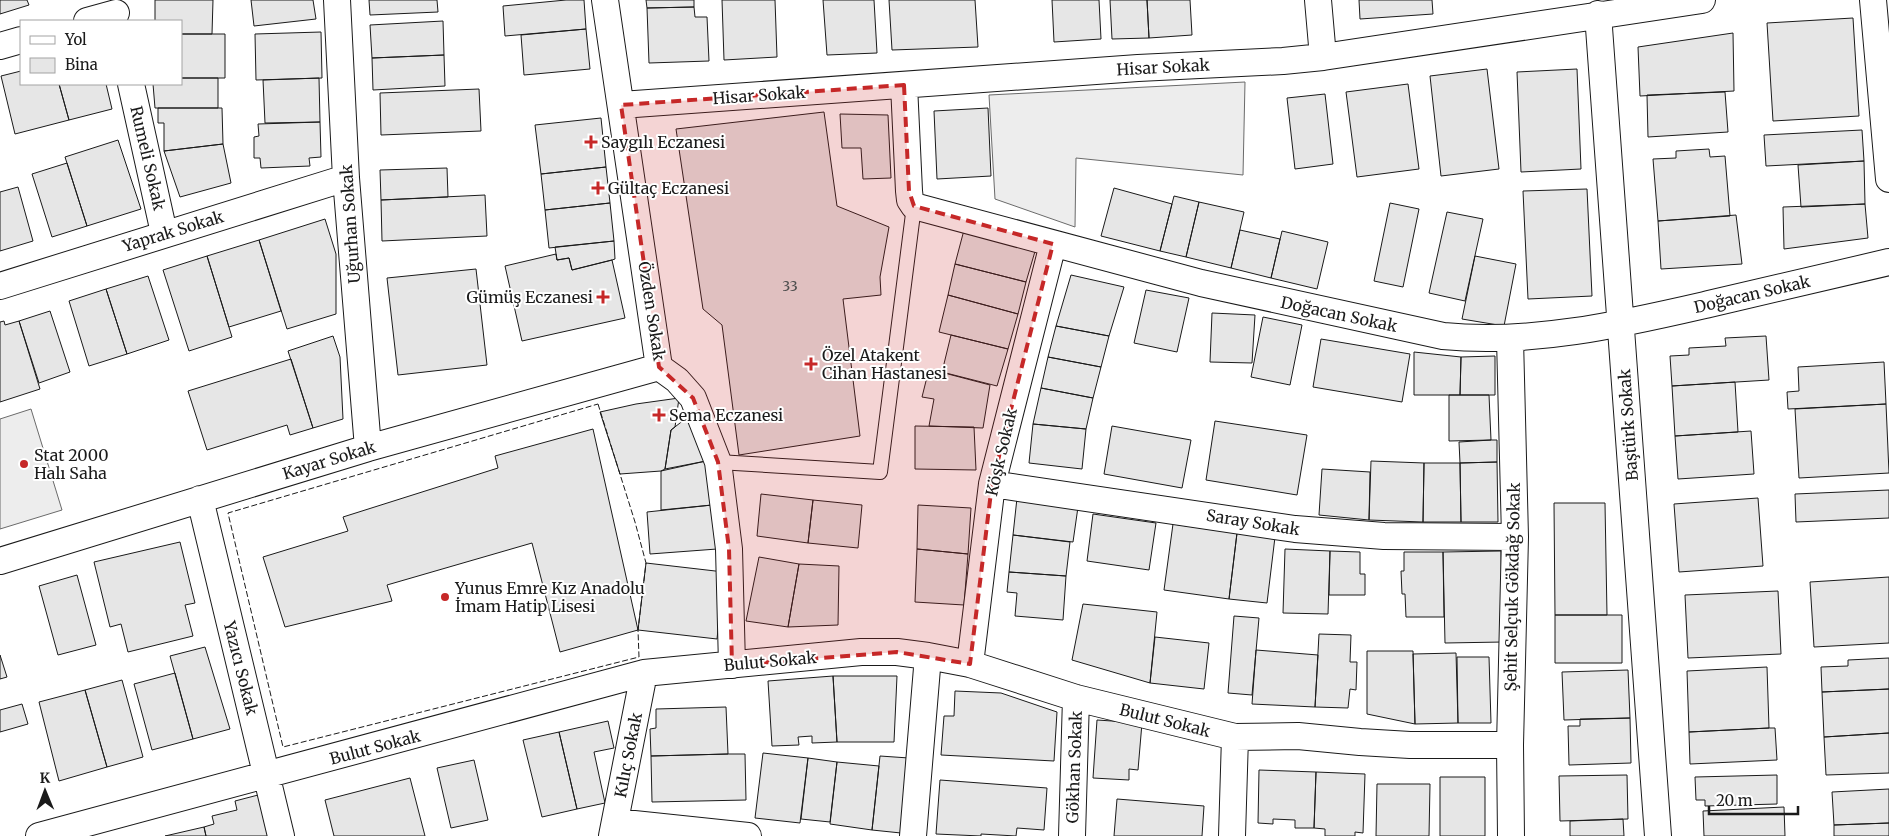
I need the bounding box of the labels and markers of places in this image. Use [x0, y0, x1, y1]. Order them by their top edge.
place label: Saygılı Eczanesi [601, 132, 725, 152]
marker: Saygılı Eczanesi [585, 136, 597, 148]
place label: Gültaç Eczanesi [608, 178, 729, 198]
marker: Gültaç Eczanesi [592, 182, 604, 194]
place label: Gümüş Eczanesi [466, 287, 593, 307]
marker: Gümüş Eczanesi [597, 291, 609, 303]
place label: Özel Atakent Cihan Hastanesi [822, 345, 947, 383]
marker: Özel Atakent Cihan Hastanesi [804, 357, 818, 371]
place label: Sema Eczanesi [669, 405, 783, 425]
marker: Sema Eczanesi [653, 409, 665, 421]
place label: Stat 2000 Halı Saha [34, 445, 109, 483]
marker: Stat 2000 Halı Saha [18, 458, 30, 470]
place label: Yunus Emre Kız Anadolu İmam Hatip Lisesi [454, 578, 645, 616]
marker: Yunus Emre Kız Anadolu İmam Hatip Lisesi [439, 591, 451, 603]

